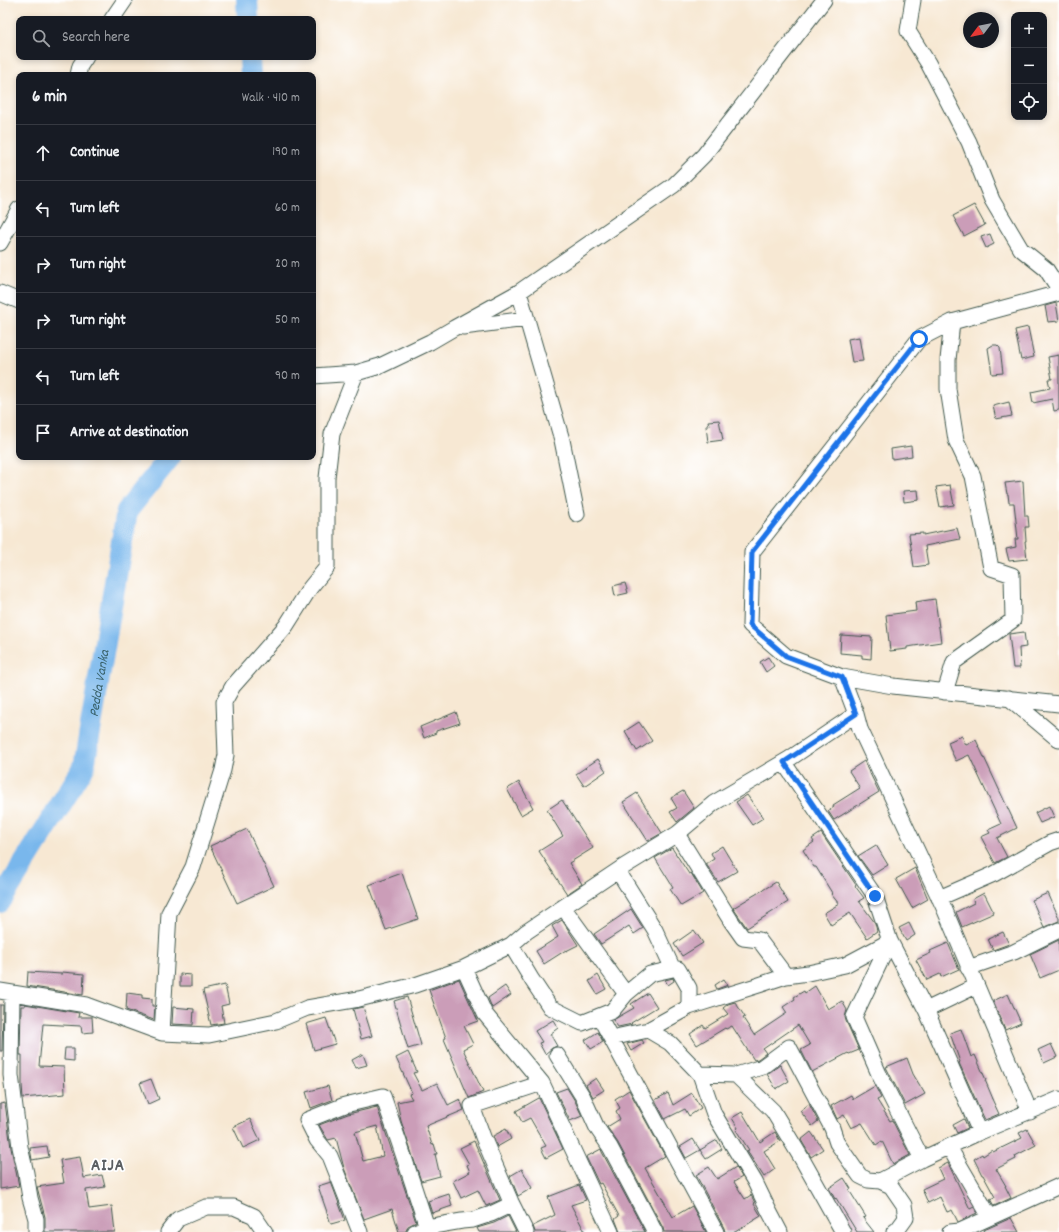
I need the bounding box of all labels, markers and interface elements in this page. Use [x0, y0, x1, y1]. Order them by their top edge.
north arrow [963, 12, 999, 48]
map controls [1011, 12, 1047, 120]
button: + [1011, 12, 1047, 48]
search box [16, 16, 316, 60]
icon: search [30, 27, 52, 49]
text: Search here [62, 27, 130, 49]
button: − [1011, 48, 1047, 84]
button: locate [1011, 84, 1047, 120]
text: 6 min [32, 86, 67, 110]
text: Walk · 410 m [242, 89, 300, 108]
icon: ahead [32, 142, 54, 164]
text: Continue [70, 142, 119, 164]
text: 190 m [272, 143, 300, 162]
icon: left [32, 198, 54, 220]
text: Turn left [70, 198, 119, 220]
text: 60 m [275, 199, 300, 218]
icon: right [32, 254, 54, 276]
text: Turn right [70, 254, 126, 276]
text: 20 m [275, 255, 300, 274]
icon: right [32, 310, 54, 332]
text: Turn right [70, 310, 126, 332]
text: 50 m [275, 311, 300, 330]
route start [910, 330, 928, 348]
icon: left [32, 366, 54, 388]
text: Turn left [70, 366, 119, 388]
text: 90 m [275, 367, 300, 386]
icon: arrive [32, 422, 54, 444]
text: Arrive at destination [70, 422, 188, 444]
water label: Pedda Vanka [85, 647, 116, 718]
route end [866, 887, 884, 905]
district label: AIJA [91, 1155, 125, 1179]

